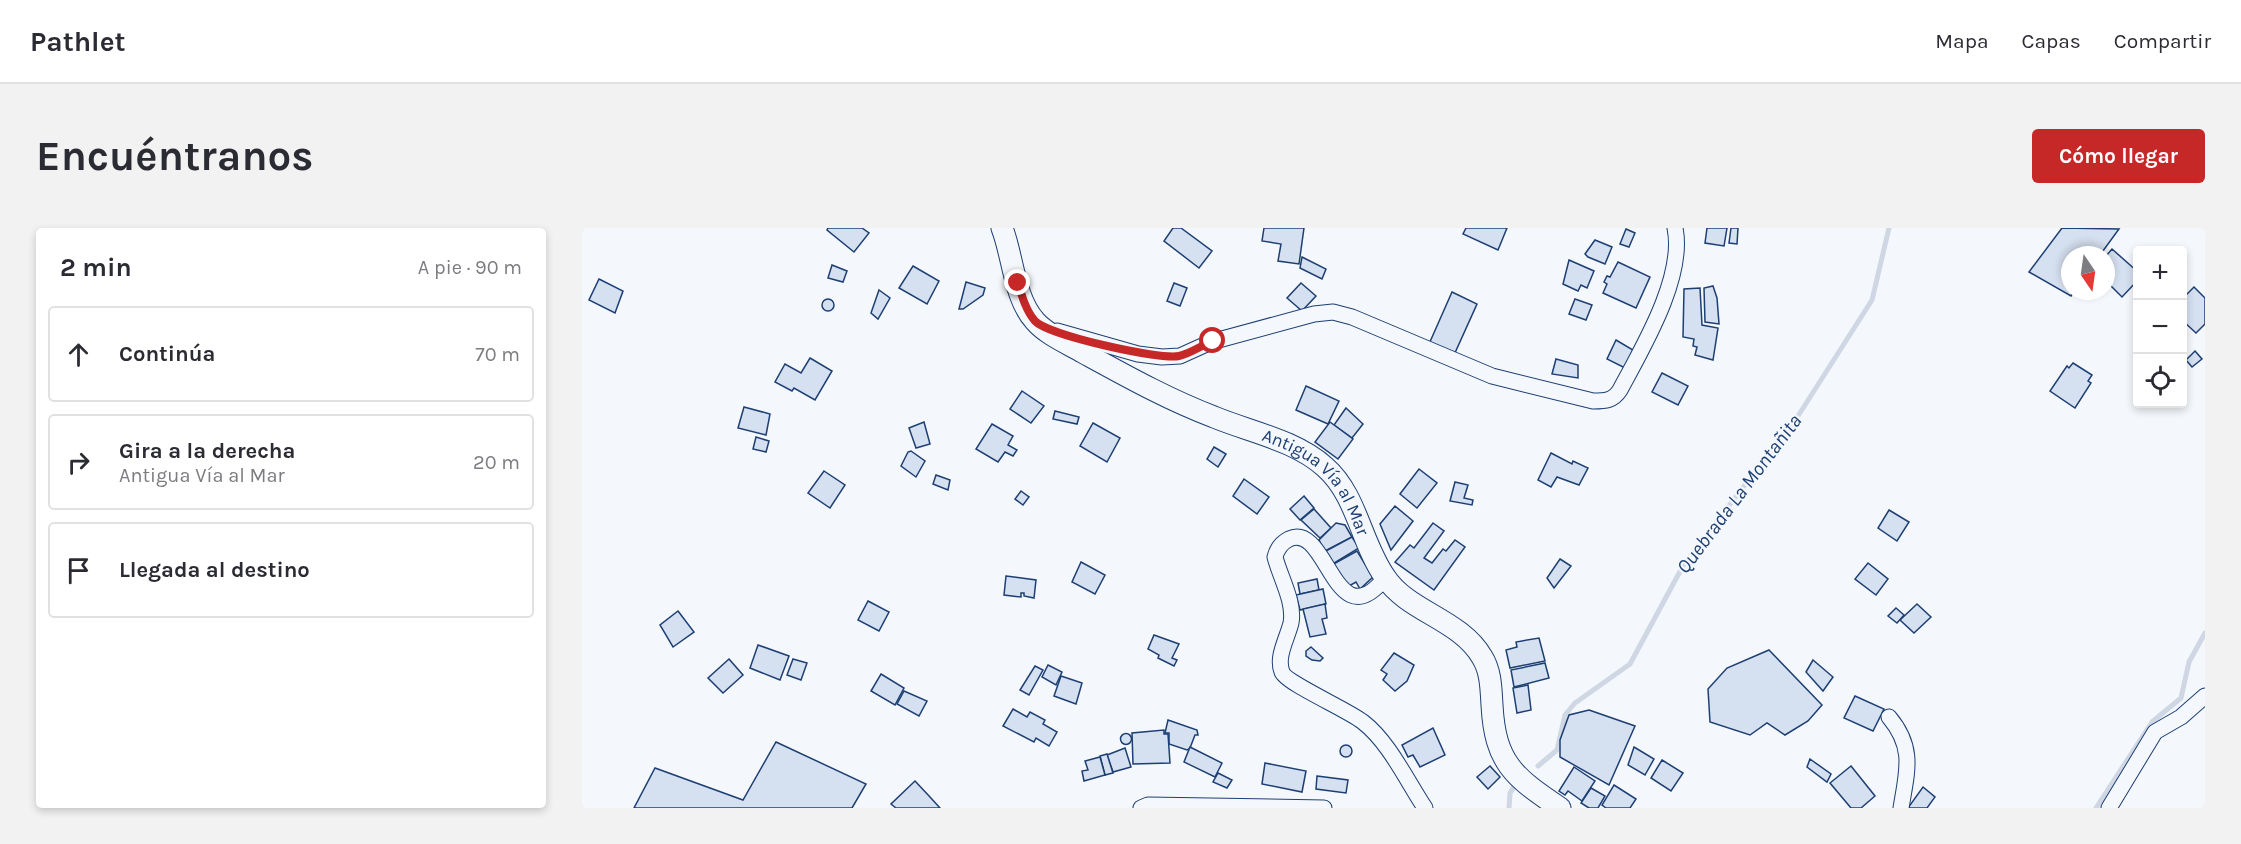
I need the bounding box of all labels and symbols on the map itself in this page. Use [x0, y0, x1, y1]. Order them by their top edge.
north arrow [2061, 246, 2115, 300]
route end [1004, 269, 1030, 295]
route start [1199, 327, 1225, 353]
water label: Quebrada La Montañita [1672, 410, 1806, 578]
street label: Antigua Vía al Mar [1259, 424, 1374, 539]

